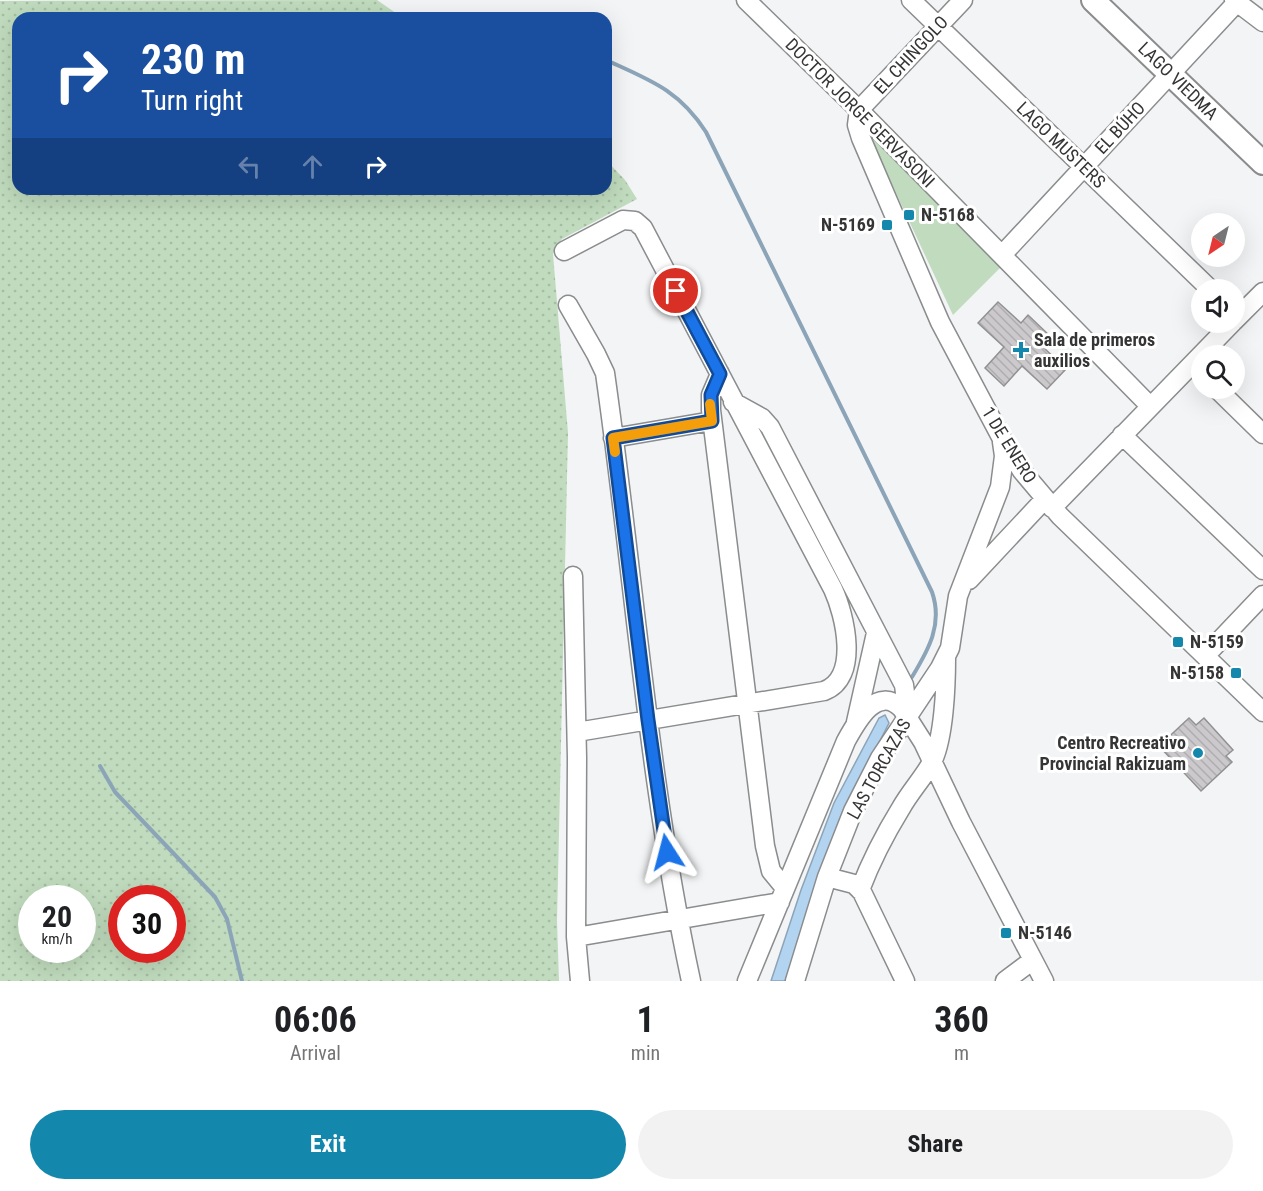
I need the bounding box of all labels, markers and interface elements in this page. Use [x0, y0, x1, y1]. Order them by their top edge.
street label: EL CHINGOLO [869, 11, 952, 98]
street label: DOCTOR JORGE GERVASONI [781, 34, 939, 192]
text: 230 m [141, 35, 246, 84]
icon: right [42, 36, 120, 114]
street label: LAGO VIEDMA [1134, 37, 1223, 124]
text: Turn right [141, 85, 243, 117]
street label: LAGO MUSTERS [1013, 97, 1110, 192]
street label: EL BÚHO [1090, 97, 1149, 158]
icon: left [233, 150, 266, 183]
icon: ahead [296, 150, 329, 183]
icon: right [359, 150, 392, 183]
place label: N-5168 [921, 204, 975, 225]
marker: N-5168 [902, 208, 916, 222]
north arrow [1191, 213, 1245, 267]
map controls [1191, 213, 1245, 399]
place label: N-5169 [821, 214, 875, 235]
marker: N-5169 [880, 218, 894, 232]
pin [650, 265, 701, 316]
icon: arrive [659, 274, 692, 307]
button: sound [1191, 279, 1245, 333]
place label: Sala de primeros auxilios [1034, 329, 1155, 371]
marker: Sala de primeros auxilios [1012, 341, 1030, 359]
button: search [1191, 345, 1245, 399]
street label: 1 DE ENERO [978, 403, 1041, 487]
place label: N-5159 [1190, 631, 1244, 652]
marker: N-5159 [1171, 635, 1185, 649]
place label: N-5158 [1170, 662, 1224, 683]
marker: N-5158 [1229, 666, 1243, 680]
street label: LAS TORCAZAS [842, 715, 915, 823]
place label: Centro Recreativo Provincial Rakizuam [1039, 732, 1186, 774]
marker: Centro Recreativo Provincial Rakizuam [1191, 746, 1205, 760]
position arrow [635, 820, 699, 884]
speed limit sign: 30 [108, 885, 186, 963]
text: 20 [42, 899, 72, 934]
place label: N-5146 [1018, 922, 1072, 943]
marker: N-5146 [999, 926, 1013, 940]
text: km/h [42, 930, 72, 948]
text: 06:06 [274, 999, 357, 1041]
text: 1 [636, 999, 655, 1041]
text: 360 [934, 999, 989, 1041]
text: Arrival [290, 1041, 341, 1065]
text: min [631, 1041, 660, 1065]
text: m [954, 1041, 969, 1065]
button: Exit [30, 1110, 626, 1179]
button: Share [638, 1110, 1233, 1179]

